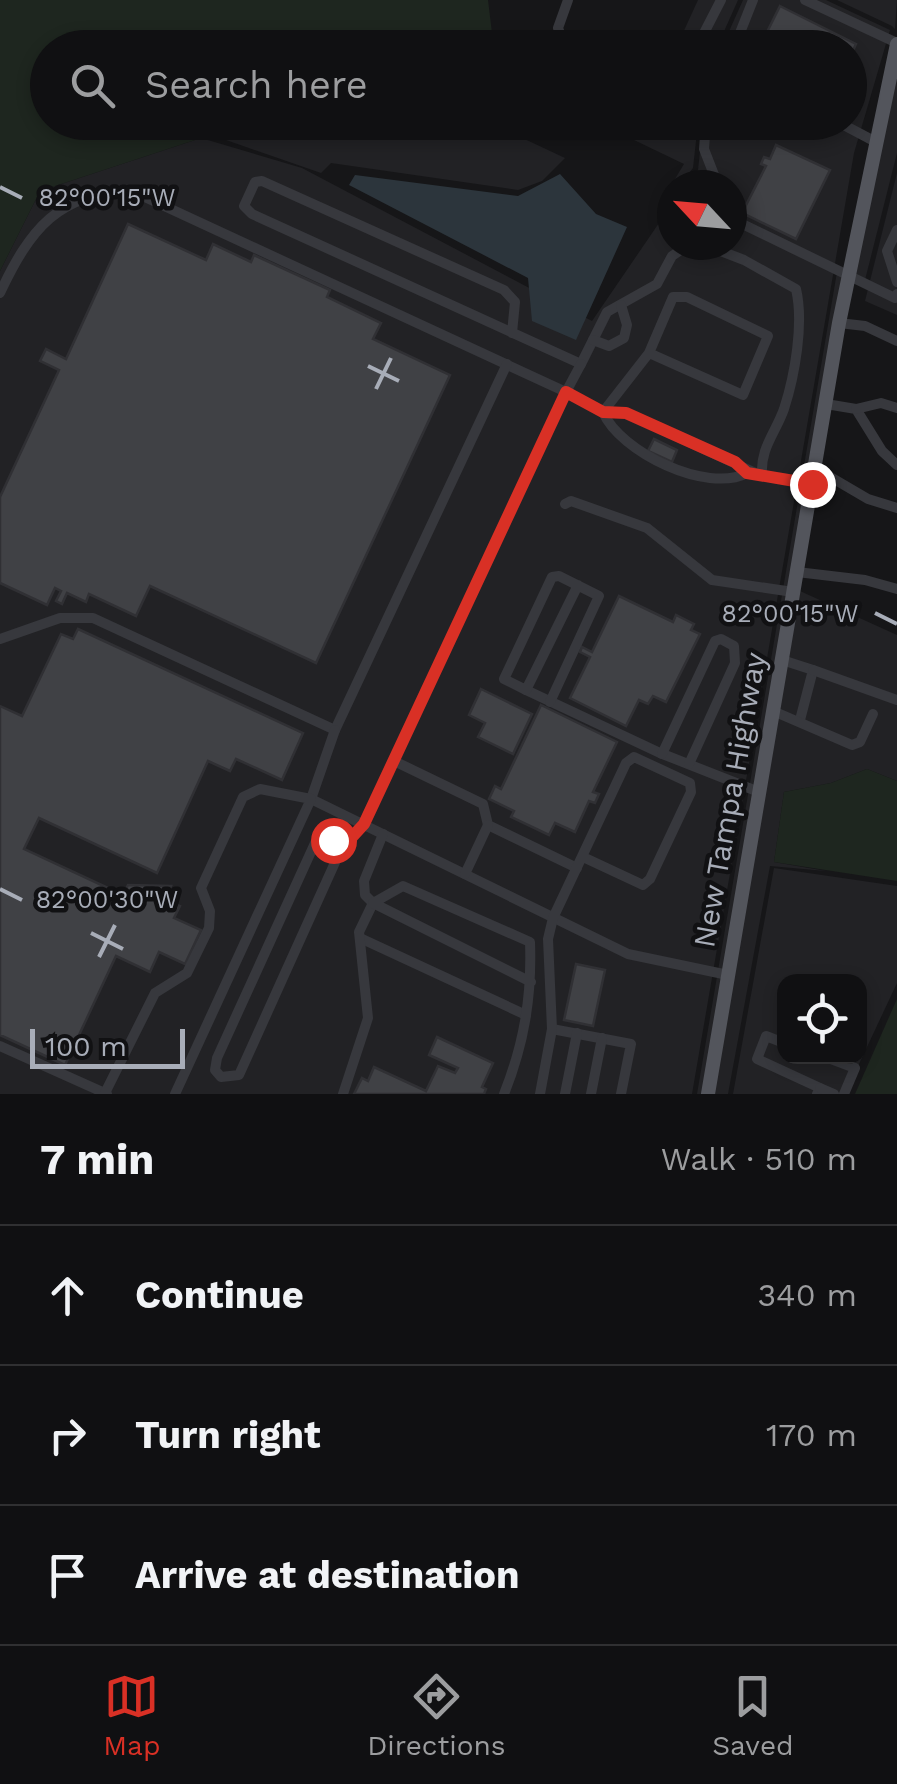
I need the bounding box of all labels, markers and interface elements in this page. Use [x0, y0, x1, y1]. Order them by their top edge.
search box [30, 30, 867, 140]
icon: search [65, 58, 120, 113]
text: Search here [145, 63, 368, 107]
north arrow [657, 170, 747, 260]
text: 82°00'15"W [39, 183, 175, 212]
route end [790, 462, 836, 508]
text: 82°00'15"W [722, 599, 858, 628]
street label: New Tampa Highway [686, 649, 773, 950]
route start [311, 818, 357, 864]
text: 82°00'30"W [36, 885, 178, 914]
map controls [777, 974, 867, 1064]
button: locate [777, 974, 867, 1064]
scale bar [30, 1024, 185, 1068]
text: 100 m [45, 1030, 127, 1063]
text: 7 min [40, 1135, 154, 1184]
text: Walk · 510 m [661, 1140, 857, 1178]
icon: ahead [40, 1268, 95, 1323]
text: Continue [135, 1273, 304, 1317]
text: 340 m [757, 1276, 857, 1314]
icon: right [40, 1408, 95, 1463]
text: Turn right [135, 1413, 321, 1457]
text: 170 m [766, 1416, 857, 1454]
icon: arrive [40, 1548, 95, 1603]
text: Arrive at destination [135, 1553, 520, 1597]
tab: Map [103, 1669, 161, 1762]
tab: Directions [367, 1669, 506, 1762]
tab: Saved [712, 1669, 794, 1762]

